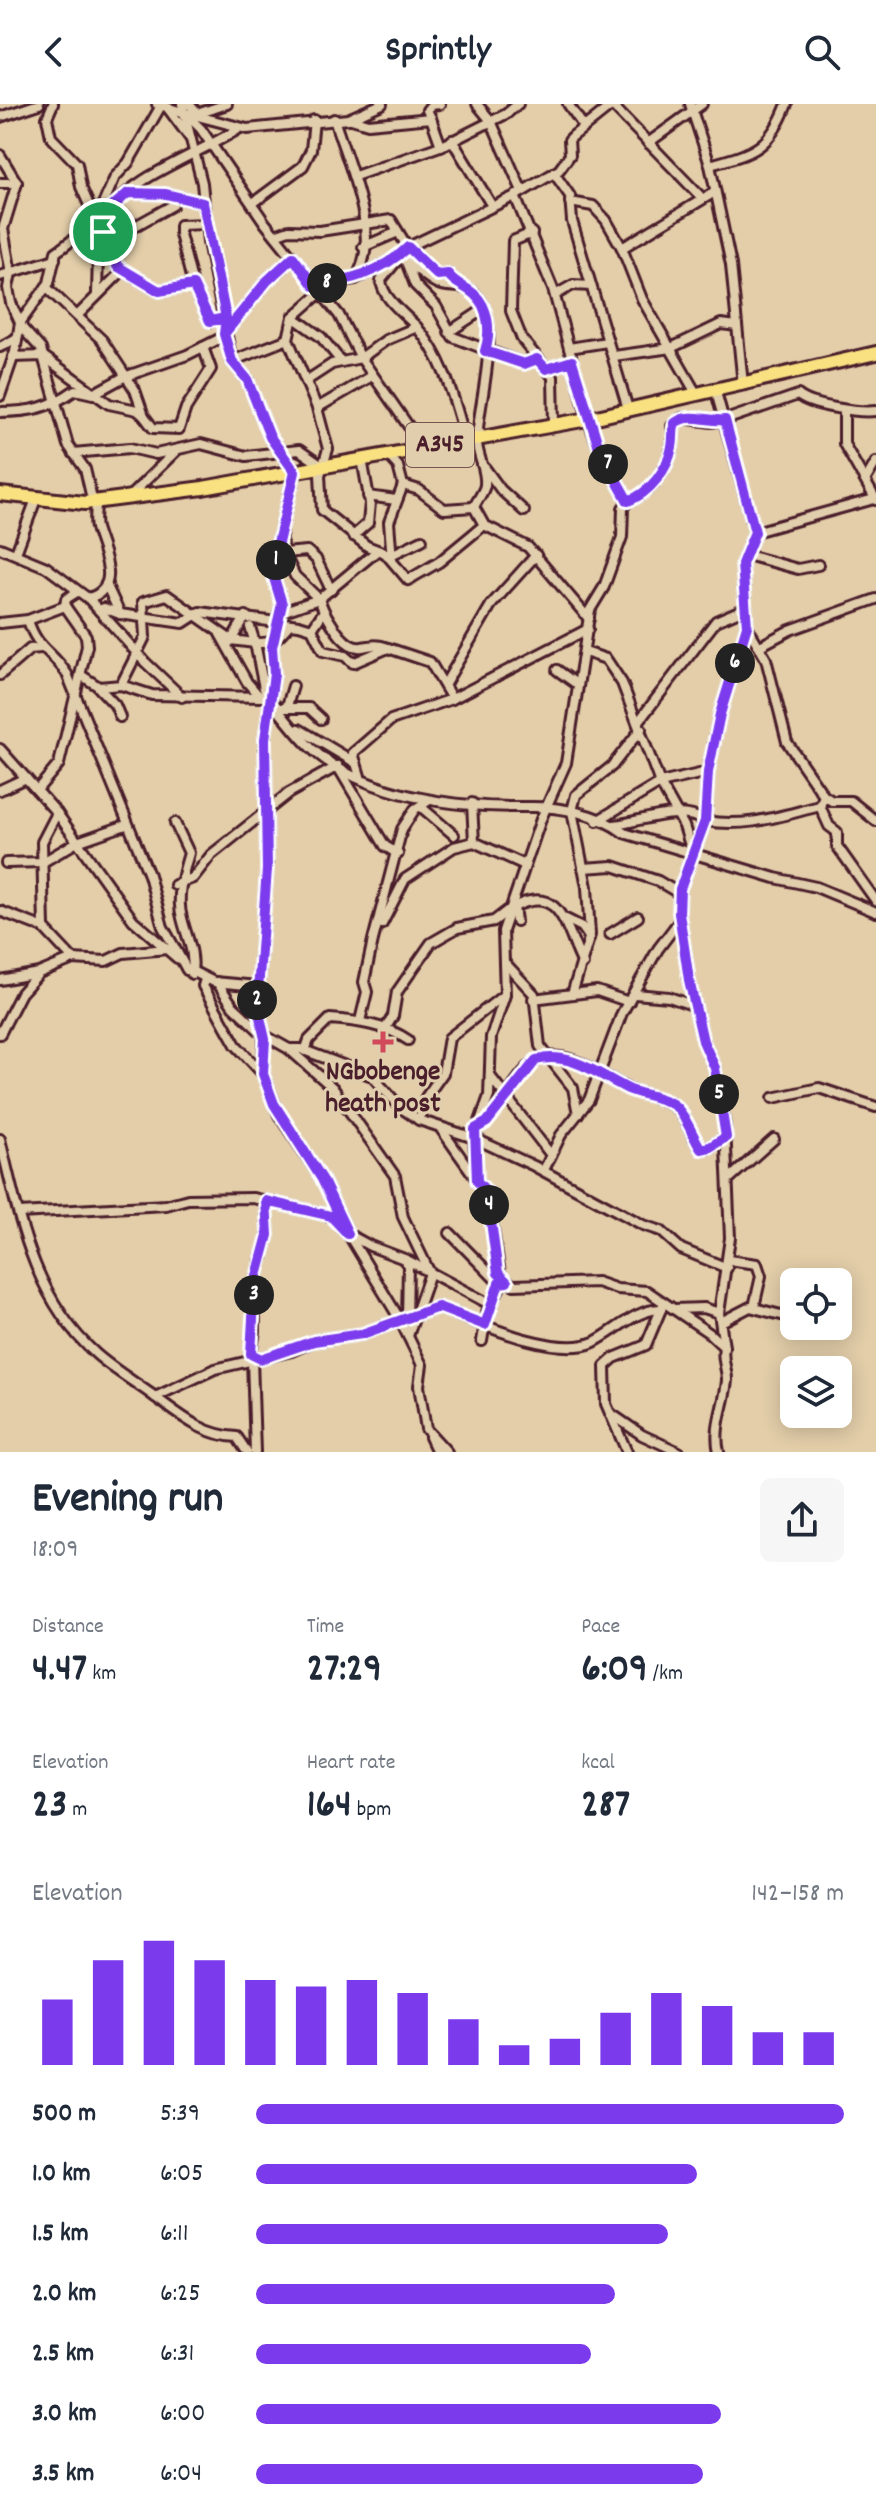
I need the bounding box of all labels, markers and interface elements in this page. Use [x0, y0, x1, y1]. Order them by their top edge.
text: Sprintly [385, 26, 491, 78]
icon: back [32, 30, 76, 74]
icon: search [800, 30, 844, 74]
pin [69, 198, 137, 266]
icon: arrive [81, 210, 125, 254]
pin: 8 [307, 263, 347, 303]
text: 8 [323, 267, 331, 298]
road number: A345 [406, 423, 474, 467]
pin: 7 [588, 444, 628, 484]
text: 7 [604, 448, 612, 479]
pin: 1 [256, 540, 296, 580]
text: 1 [274, 544, 278, 575]
pin: 6 [715, 643, 755, 683]
text: 6 [730, 647, 740, 678]
pin: 2 [237, 980, 277, 1020]
text: 2 [252, 984, 262, 1015]
marker: NGbobenge heath post [372, 1031, 394, 1053]
place label: NGbobenge heath post [325, 1054, 441, 1126]
pin: 5 [699, 1074, 739, 1114]
text: 5 [714, 1078, 724, 1109]
pin: 4 [469, 1185, 509, 1225]
text: 4 [484, 1189, 494, 1220]
map controls [780, 1268, 852, 1428]
button: locate [780, 1268, 852, 1340]
pin: 3 [234, 1275, 274, 1315]
text: 3 [249, 1279, 259, 1310]
button: layers [780, 1356, 852, 1428]
text: Evening run [32, 1470, 223, 1533]
button: share [760, 1478, 844, 1562]
text: 18:09 [32, 1532, 79, 1569]
text: Distance [32, 1612, 104, 1643]
text: Time [307, 1612, 344, 1643]
text: Pace [581, 1612, 620, 1643]
text: 4.47 [32, 1643, 87, 1700]
text: 27:29 [307, 1643, 382, 1700]
text: 6:09 [581, 1643, 648, 1700]
text: km [87, 1659, 116, 1690]
text: /km [648, 1659, 683, 1690]
text: Elevation [32, 1748, 109, 1779]
text: Heart rate [307, 1748, 396, 1779]
text: kcal [581, 1748, 615, 1779]
text: 23 [32, 1779, 67, 1836]
text: 164 [307, 1779, 352, 1836]
text: 287 [581, 1779, 630, 1836]
text: m [67, 1795, 87, 1826]
text: bpm [352, 1795, 391, 1826]
text: Elevation [32, 1876, 122, 1913]
text: 142–158 m [751, 1876, 844, 1913]
text: 500 m [32, 2096, 96, 2133]
text: 5:39 [160, 2096, 200, 2133]
text: 1.0 km [32, 2156, 91, 2193]
text: 6:05 [160, 2156, 203, 2193]
text: 1.5 km [32, 2216, 89, 2253]
text: 6:11 [160, 2216, 188, 2253]
text: 2.0 km [32, 2276, 96, 2313]
text: 6:25 [160, 2276, 200, 2313]
text: 2.5 km [32, 2336, 94, 2373]
text: 6:31 [160, 2336, 194, 2373]
text: 3.0 km [32, 2396, 97, 2433]
text: 6:00 [160, 2396, 205, 2433]
text: 3.5 km [32, 2456, 94, 2493]
text: 6:04 [160, 2456, 202, 2493]

